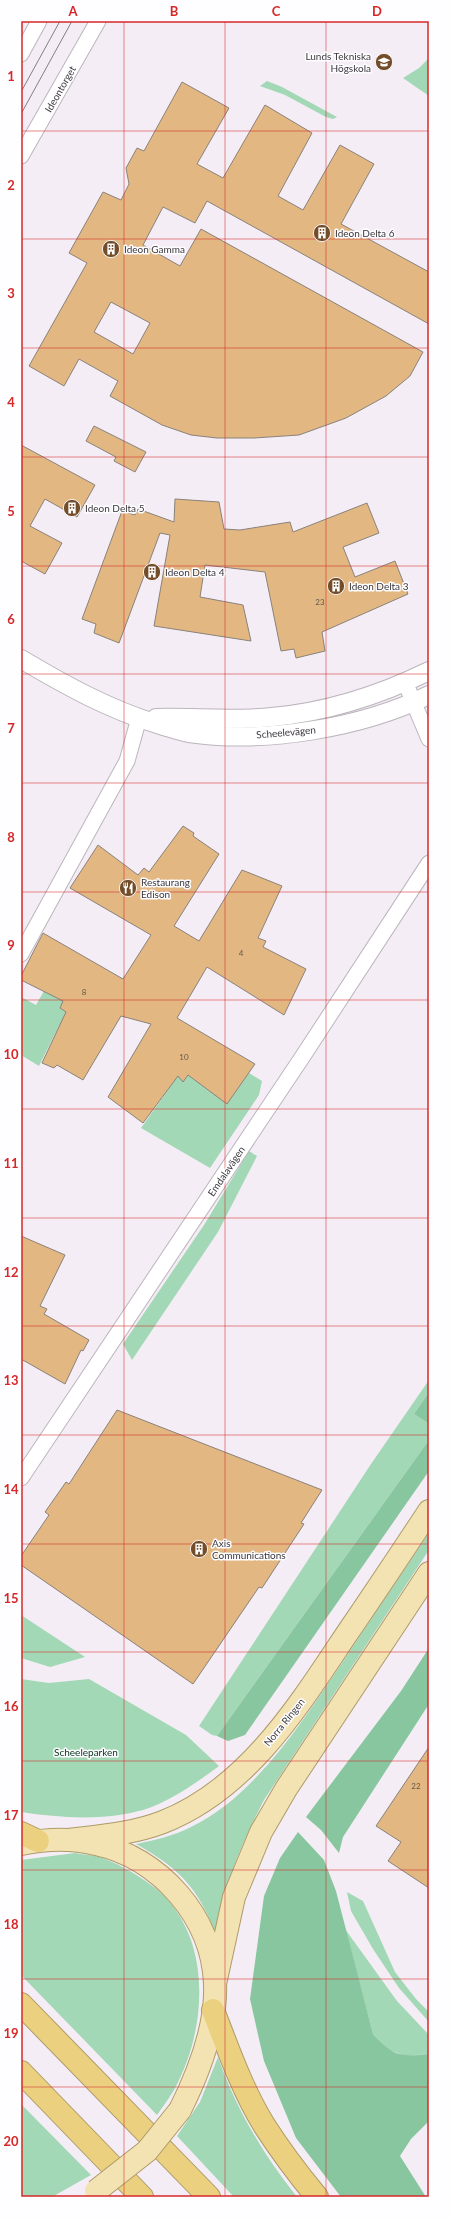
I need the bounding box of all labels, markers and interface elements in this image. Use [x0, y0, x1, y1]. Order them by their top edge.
text: A [67, 3, 78, 19]
text: B [170, 3, 179, 19]
text: C [272, 3, 281, 19]
text: D [372, 3, 382, 19]
place label: Lunds Tekniska Högskola [305, 50, 371, 74]
school or university icon: Lunds Tekniska Högskola [374, 52, 394, 72]
street label: Ideontorget [42, 63, 78, 114]
text: 1 [7, 68, 15, 84]
text: 2 [7, 177, 15, 193]
building icon: Ideon Delta 6 [312, 223, 332, 243]
place label: Ideon Delta 6 [335, 227, 395, 239]
building icon: Ideon Gamma [101, 239, 121, 259]
place label: Ideon Gamma [124, 243, 185, 255]
text: 3 [7, 285, 15, 301]
text: 4 [7, 394, 15, 410]
building icon: Ideon Delta 5 [62, 498, 82, 518]
place label: Ideon Delta 5 [85, 502, 145, 514]
text: 5 [7, 503, 15, 519]
building icon: Ideon Delta 4 [142, 562, 162, 582]
place label: Ideon Delta 4 [165, 566, 225, 578]
building icon: Ideon Delta 3 [326, 576, 346, 596]
place label: Ideon Delta 3 [349, 580, 409, 592]
house number: 23 [315, 597, 325, 607]
text: 6 [7, 611, 15, 627]
text: 7 [7, 720, 15, 736]
street label: Scheelevägen [256, 723, 316, 741]
text: 8 [7, 829, 15, 845]
place label: Restaurang Edison [141, 876, 190, 900]
restaurant icon: Restaurang Edison [118, 878, 138, 898]
text: 9 [7, 937, 15, 953]
house number: 4 [239, 948, 244, 958]
house number: 8 [82, 987, 87, 997]
text: 10 [3, 1046, 19, 1062]
house number: 10 [179, 1052, 189, 1062]
street label: Emdalavägen [205, 1144, 247, 1198]
text: 11 [3, 1155, 19, 1171]
text: 12 [3, 1264, 19, 1280]
text: 13 [3, 1372, 19, 1388]
text: 14 [3, 1481, 19, 1497]
place label: Axis Communications [212, 1537, 286, 1561]
building icon: Axis Communications [189, 1539, 209, 1559]
text: 15 [3, 1590, 19, 1606]
street label: Norra Ringen [261, 1696, 307, 1748]
text: 16 [3, 1698, 19, 1714]
park label: Scheeleparken [54, 1746, 118, 1758]
house number: 22 [411, 1781, 421, 1791]
text: 17 [3, 1807, 19, 1823]
text: 18 [3, 1916, 19, 1932]
text: 19 [3, 2025, 19, 2041]
text: 20 [3, 2133, 19, 2149]

